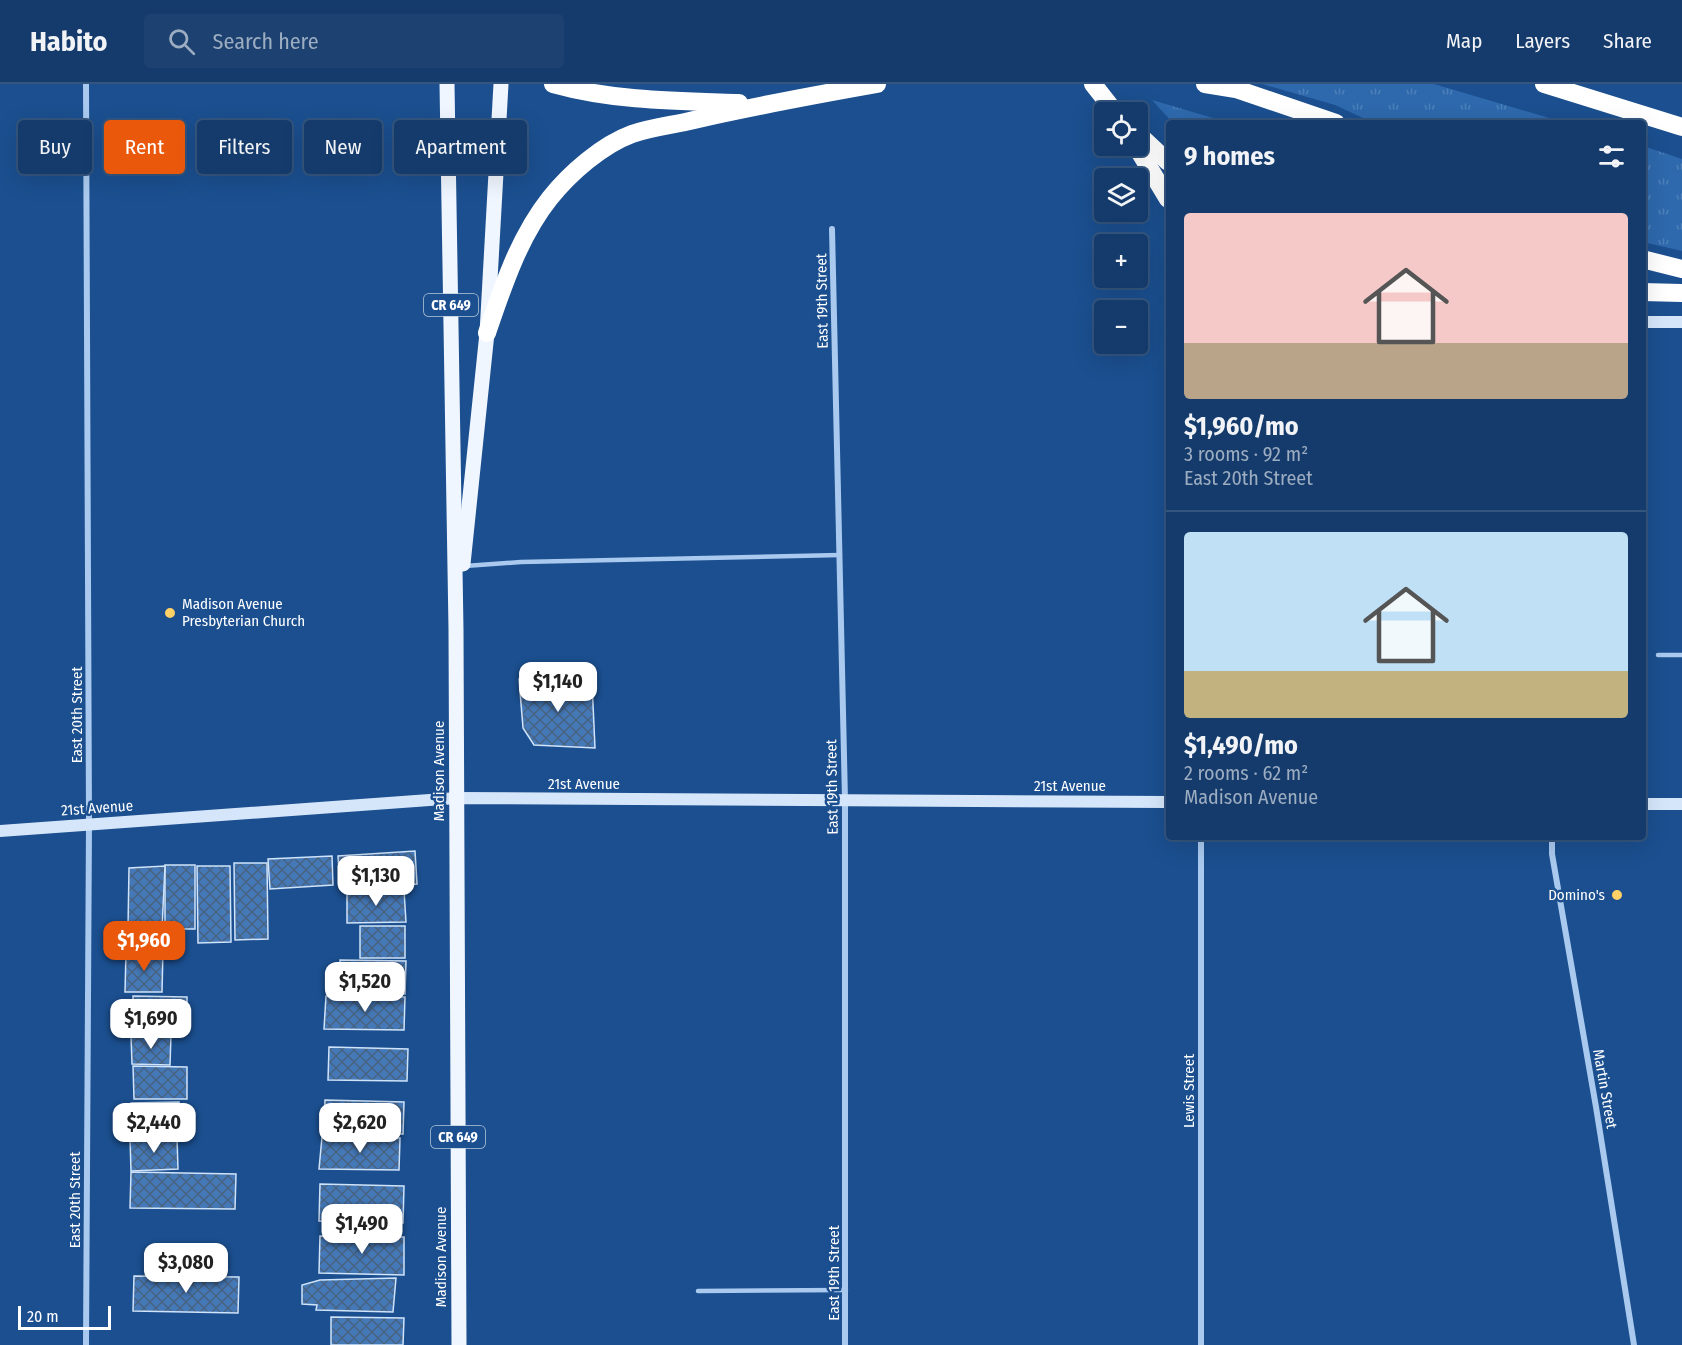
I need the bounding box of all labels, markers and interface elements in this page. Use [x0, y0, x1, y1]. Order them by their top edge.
search box [144, 14, 564, 68]
text: Habito [30, 25, 108, 58]
icon: search [165, 25, 198, 58]
text: Search here [213, 28, 319, 55]
text: Map [1446, 28, 1482, 54]
text: Layers [1515, 28, 1570, 54]
text: Share [1603, 28, 1652, 54]
map controls [1094, 102, 1148, 354]
button: locate [1094, 102, 1148, 156]
chip: Buy [18, 120, 92, 174]
chip: Rent [104, 120, 185, 174]
chip: Filters [197, 120, 292, 174]
chip: New [304, 120, 382, 174]
chip: Apartment [394, 120, 527, 174]
icon: filters [1595, 140, 1628, 173]
text: 9 homes [1184, 141, 1275, 172]
button: layers [1094, 168, 1148, 222]
button: + [1094, 234, 1148, 288]
icon: home [1352, 252, 1460, 360]
street label: East 19th Street [812, 253, 832, 349]
road number: CR 649 [424, 294, 478, 316]
button: − [1094, 300, 1148, 354]
text: $1,960/mo [1184, 411, 1299, 442]
text: 3 rooms · 92 m² [1184, 442, 1308, 466]
text: East 20th Street [1184, 466, 1313, 490]
icon: home [1352, 571, 1460, 679]
place label: Madison Avenue Presbyterian Church [182, 595, 305, 630]
marker: Madison Avenue Presbyterian Church [163, 606, 177, 620]
pin: $1,140 [509, 662, 607, 713]
street label: East 20th Street [68, 667, 86, 763]
text: $1,140 [533, 669, 583, 693]
street label: Madison Avenue [430, 721, 448, 821]
text: $1,490/mo [1184, 730, 1298, 761]
street label: East 19th Street [822, 739, 842, 835]
text: 2 rooms · 62 m² [1184, 761, 1308, 785]
street label: 21st Avenue [548, 775, 620, 793]
street label: 21st Avenue [1034, 777, 1106, 795]
text: Madison Avenue [1184, 785, 1318, 809]
street label: 21st Avenue [60, 797, 134, 819]
pin: $1,130 [327, 856, 425, 907]
text: $1,130 [351, 863, 401, 887]
place label: Domino's [1548, 886, 1605, 904]
marker: Domino's [1610, 888, 1624, 902]
pin: $1,960 [95, 921, 193, 972]
text: $1,960 [117, 928, 171, 952]
pin: $1,520 [316, 962, 414, 1013]
text: $1,520 [339, 969, 391, 993]
pin: $1,690 [102, 999, 200, 1050]
text: $1,690 [124, 1006, 178, 1030]
street label: Martin Street [1589, 1048, 1621, 1130]
street label: Lewis Street [1180, 1054, 1198, 1128]
pin: $2,440 [105, 1103, 203, 1154]
pin: $2,620 [311, 1103, 409, 1154]
text: $2,440 [127, 1110, 181, 1134]
text: $2,620 [333, 1110, 387, 1134]
road number: CR 649 [431, 1126, 485, 1148]
street label: East 20th Street [66, 1152, 84, 1248]
pin: $1,490 [313, 1204, 411, 1255]
street label: Madison Avenue [432, 1207, 450, 1307]
text: $1,490 [336, 1211, 388, 1235]
street label: East 19th Street [825, 1225, 843, 1321]
pin: $3,080 [137, 1243, 235, 1294]
text: $3,080 [158, 1250, 214, 1274]
scale bar [18, 1303, 111, 1330]
text: 20 m [27, 1307, 58, 1326]

